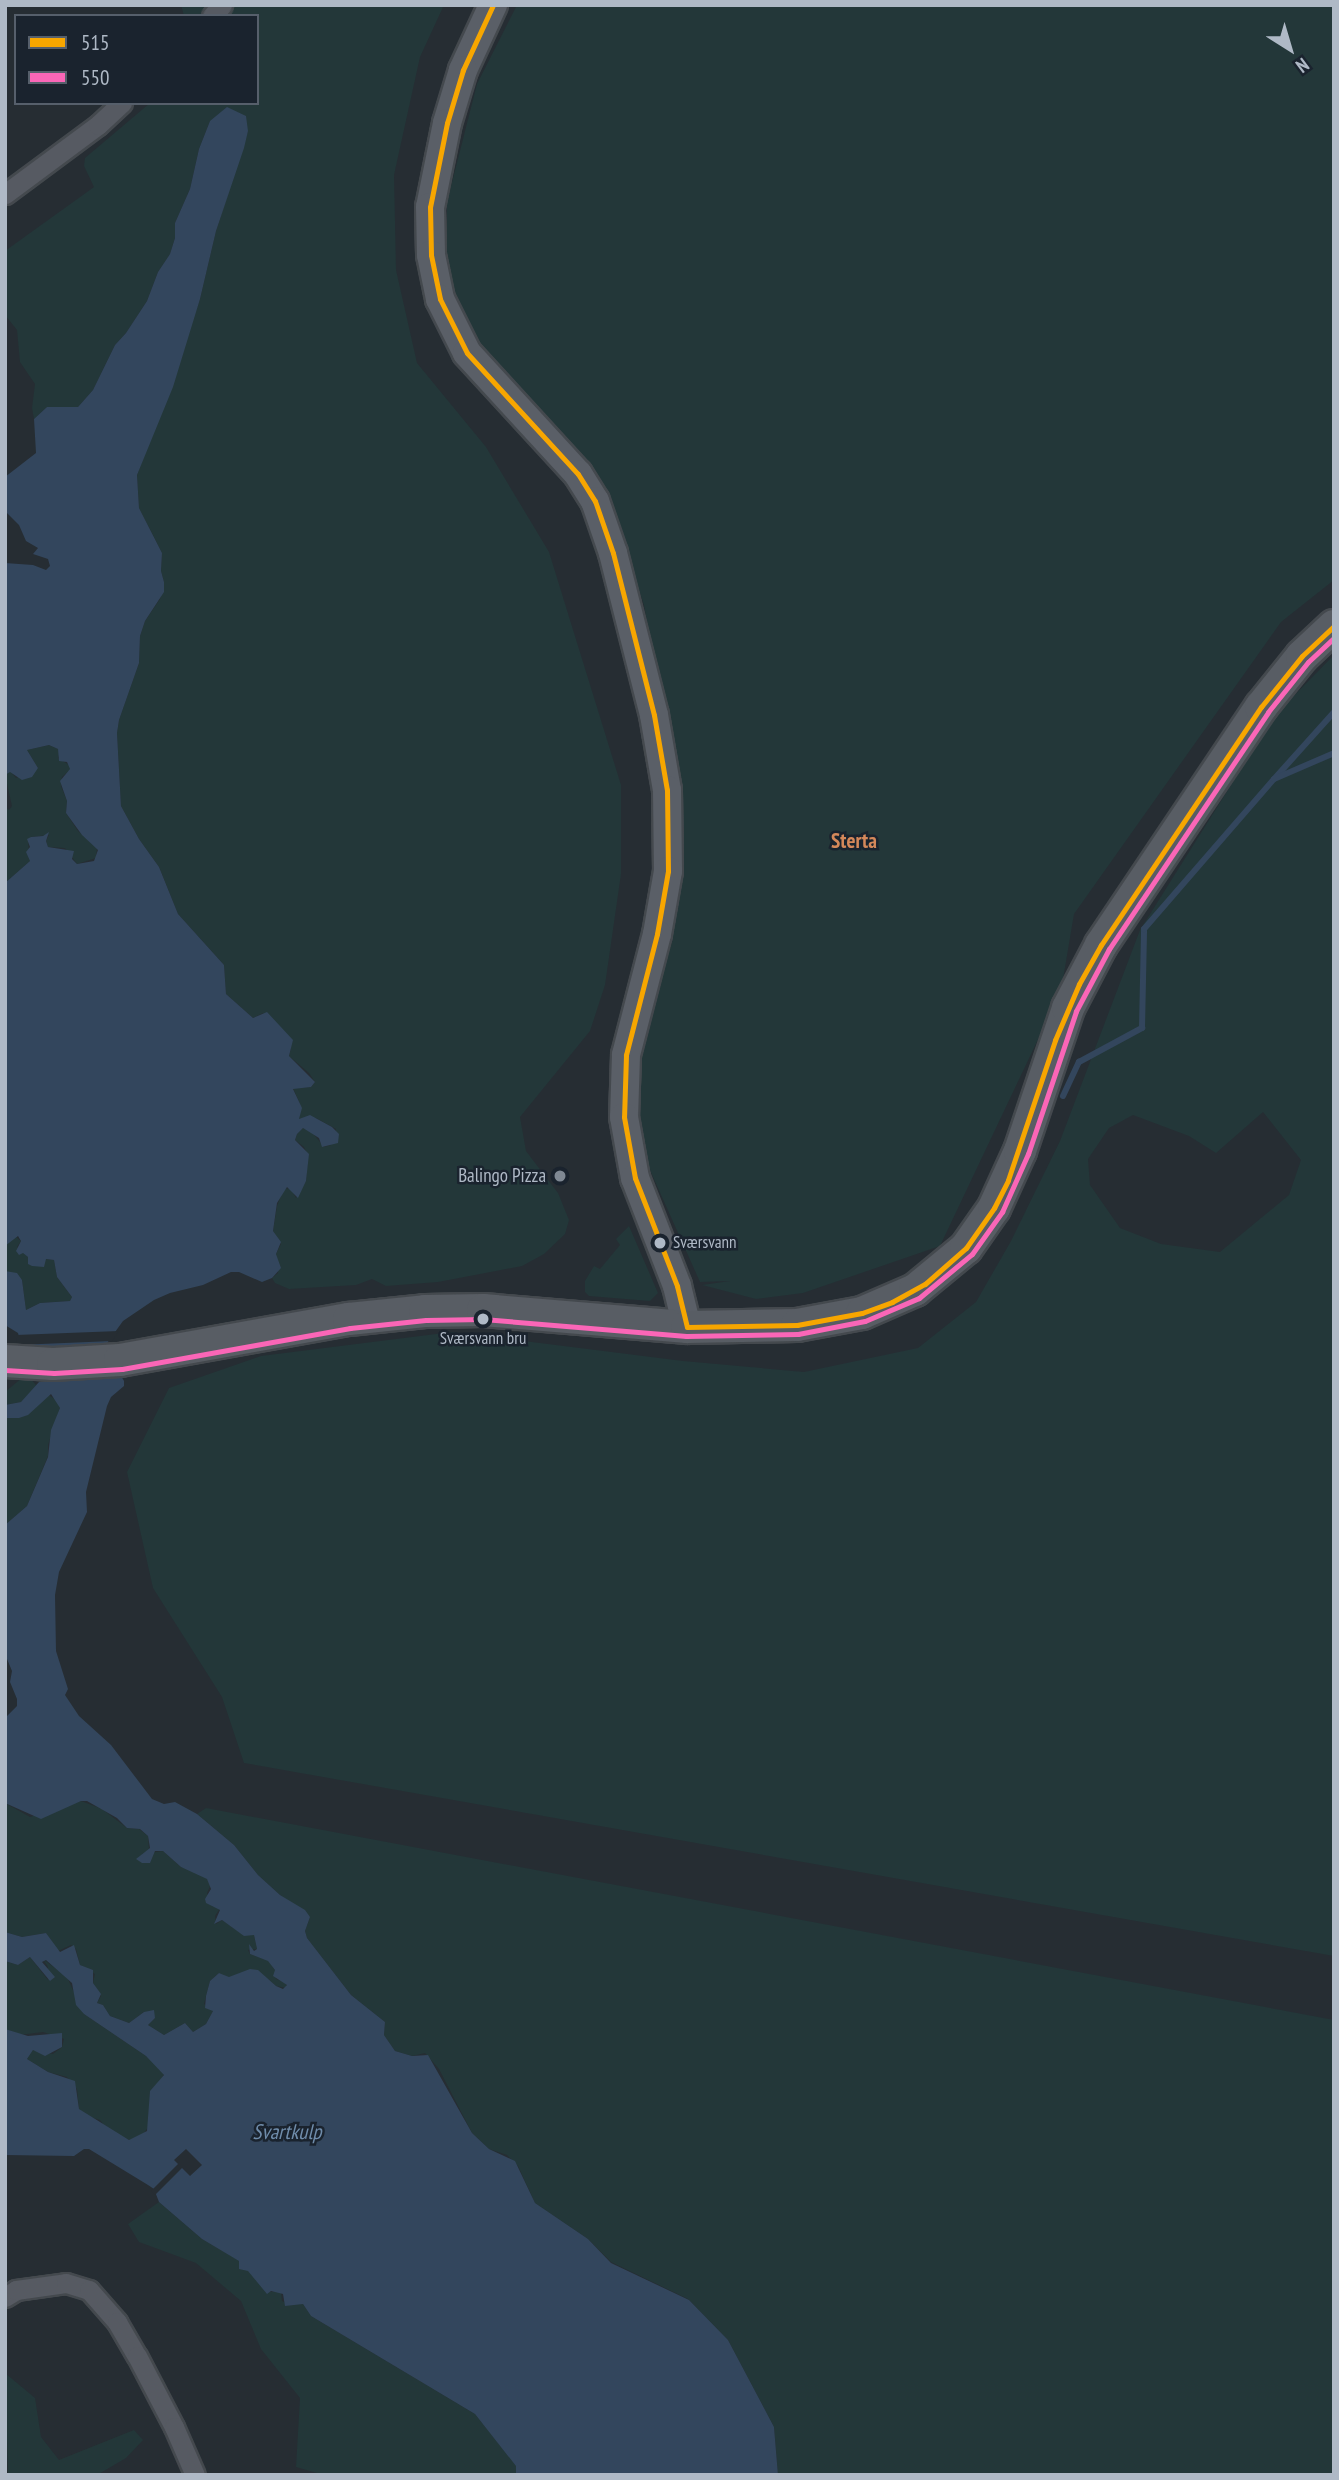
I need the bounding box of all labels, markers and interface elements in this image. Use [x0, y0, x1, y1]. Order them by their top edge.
legend [14, 14, 259, 105]
north arrow [1255, 14, 1325, 84]
text: 515 [81, 29, 109, 56]
text: N [1291, 53, 1314, 78]
text: 550 [81, 64, 109, 91]
district label: Sterta [831, 828, 877, 854]
place label: Balingo Pizza [458, 1165, 546, 1187]
marker: Balingo Pizza [552, 1168, 568, 1184]
place label: Sværsvann [673, 1233, 737, 1253]
marker: Sværsvann [653, 1236, 667, 1250]
marker: Sværsvann bru [476, 1312, 490, 1326]
place label: Sværsvann bru [440, 1329, 526, 1349]
water label: Svartkulp [253, 2119, 321, 2145]

